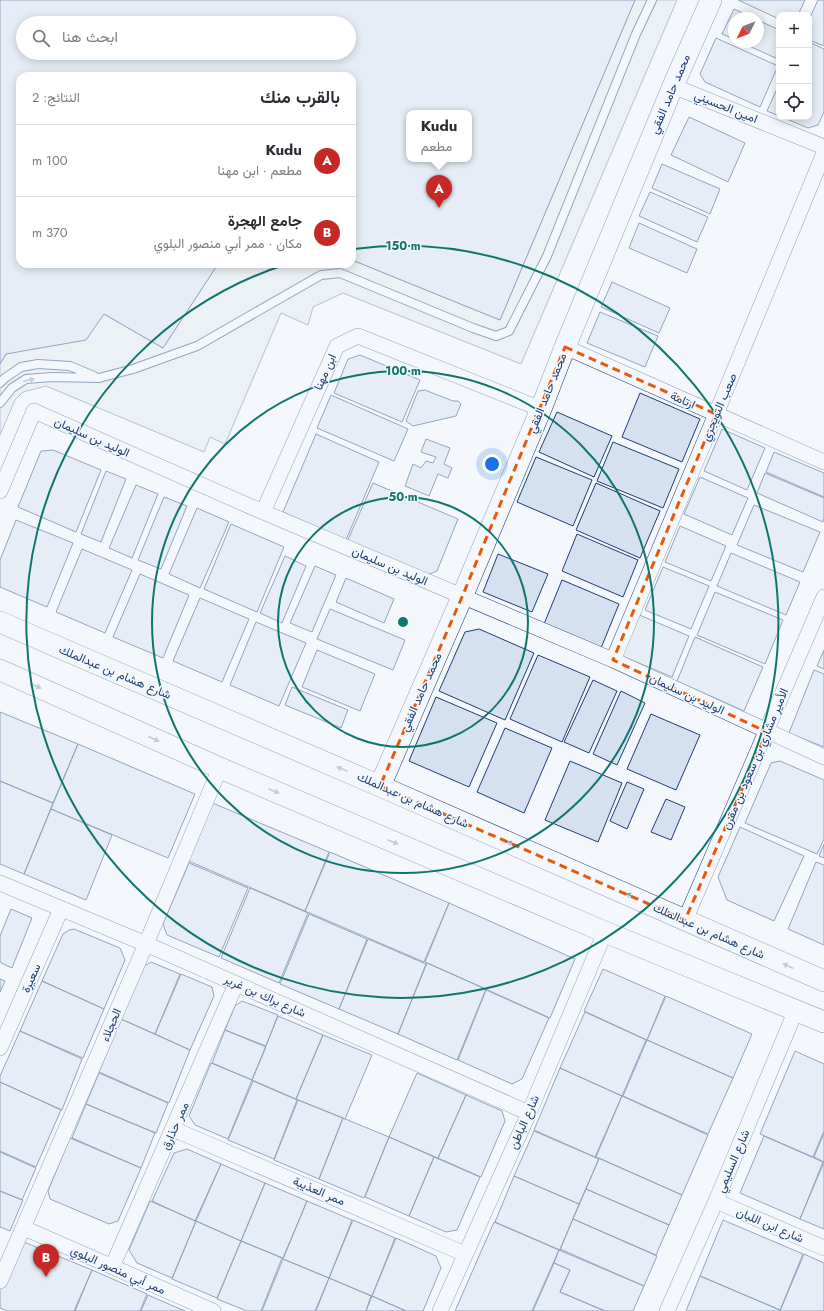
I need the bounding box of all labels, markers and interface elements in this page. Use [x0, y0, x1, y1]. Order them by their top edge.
north arrow [728, 12, 764, 48]
map controls [776, 12, 812, 120]
button: + [776, 12, 812, 48]
search box [16, 16, 356, 60]
text: ابحث هنا [62, 26, 118, 48]
icon: search [30, 27, 52, 49]
button: − [776, 48, 812, 84]
street label: محمد حامد الفقي [645, 51, 696, 137]
button: locate [776, 84, 812, 120]
text: بالقرب منك [260, 85, 340, 109]
street label: امين الحسيني [691, 86, 760, 129]
text: النتائج: 2 [32, 88, 80, 107]
popup [406, 110, 472, 162]
text: Kudu [421, 115, 457, 137]
text: مطعم [421, 137, 452, 156]
text: Kudu [265, 139, 302, 161]
text: 100 m [32, 151, 68, 170]
text: A [322, 151, 332, 170]
text: مطعم · ابن مهنا [218, 161, 302, 180]
pin: A [426, 175, 452, 208]
text: جامع الهجرة [228, 210, 302, 232]
text: 370 m [32, 223, 68, 242]
text: B [323, 223, 331, 242]
text: مكان · ممر أبي منصور البلوي [154, 234, 302, 253]
text: 150 m [385, 237, 421, 255]
street label: محمد حامد الفقي [523, 350, 572, 436]
street label: ابن مهنا [309, 351, 341, 393]
text: 100 m [385, 362, 421, 380]
street label: صعب التويجري [697, 370, 742, 444]
one-way arrow [23, 376, 35, 382]
street label: ارتامة [668, 387, 698, 413]
street label: الوليد بن سليمان [51, 412, 133, 462]
your location [482, 454, 502, 474]
text: 50 m [388, 488, 418, 506]
street label: الوليد بن سليمان [349, 542, 431, 590]
centre of rings [396, 615, 410, 629]
street label: شارع هشام بن عبدالملك [56, 640, 174, 704]
street label: محمد حامد الفقي [395, 650, 447, 735]
street label: الوليد بن سليمان [647, 669, 727, 719]
one-way arrow [30, 683, 41, 689]
street label: الأمير مشاري بن سعود بن مقرن [717, 685, 794, 833]
one-way arrow [149, 736, 161, 742]
one-way arrow [336, 766, 347, 772]
street label: شارع هشام بن عبدالملك [354, 767, 472, 833]
one-way arrow [268, 788, 280, 794]
one-way arrow [388, 839, 400, 845]
one-way arrow [506, 841, 518, 847]
one-way arrow [625, 893, 637, 900]
street label: شارع هشام بن عبدالملك [650, 898, 768, 964]
street label: سعيرة [17, 960, 45, 996]
one-way arrow [783, 963, 794, 969]
street label: شارع براك بن غرير [220, 970, 309, 1022]
street label: الحجلاء [96, 1006, 126, 1044]
street label: شارع الباطن [504, 1092, 544, 1152]
street label: ممر حذارق [156, 1099, 194, 1153]
street label: شارع السليمي [712, 1127, 755, 1196]
street label: ممر العذيبة [290, 1172, 348, 1210]
street label: شارع ابن اللبان [733, 1203, 807, 1247]
street label: ممر أبي منصور البلوي [67, 1241, 168, 1300]
pin: B [33, 1244, 59, 1277]

